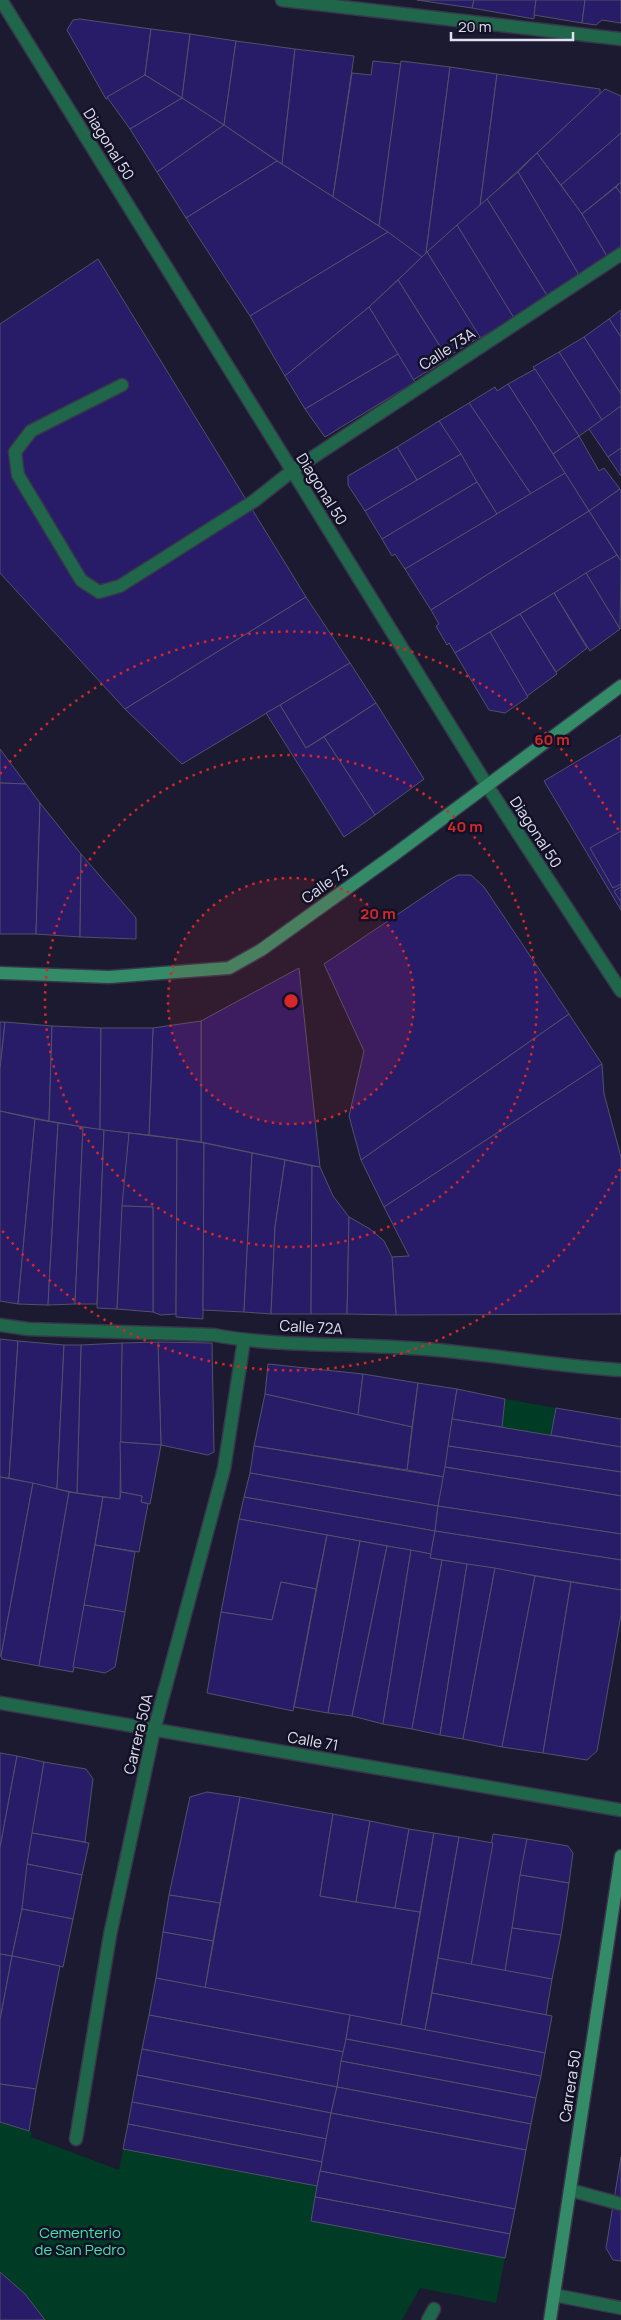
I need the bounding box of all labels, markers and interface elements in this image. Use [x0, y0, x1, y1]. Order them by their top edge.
scale bar [451, 10, 574, 42]
text: 20 m [458, 16, 491, 37]
street label: Diagonal 50 [79, 104, 139, 184]
street label: Calle 73A [415, 323, 480, 375]
street label: Diagonal 50 [292, 449, 352, 529]
text: 60 m [534, 729, 570, 750]
street label: Diagonal 50 [505, 792, 567, 872]
text: 40 m [447, 816, 483, 837]
street label: Calle 73 [297, 860, 353, 908]
text: 20 m [360, 903, 396, 924]
centre of rings [282, 992, 300, 1010]
street label: Calle 72A [279, 1315, 344, 1339]
street label: Carrera 50A [119, 1691, 158, 1776]
street label: Calle 71 [286, 1726, 340, 1756]
street label: Carrera 50 [554, 2048, 586, 2124]
park label: Cementerio de San Pedro [35, 2222, 126, 2260]

